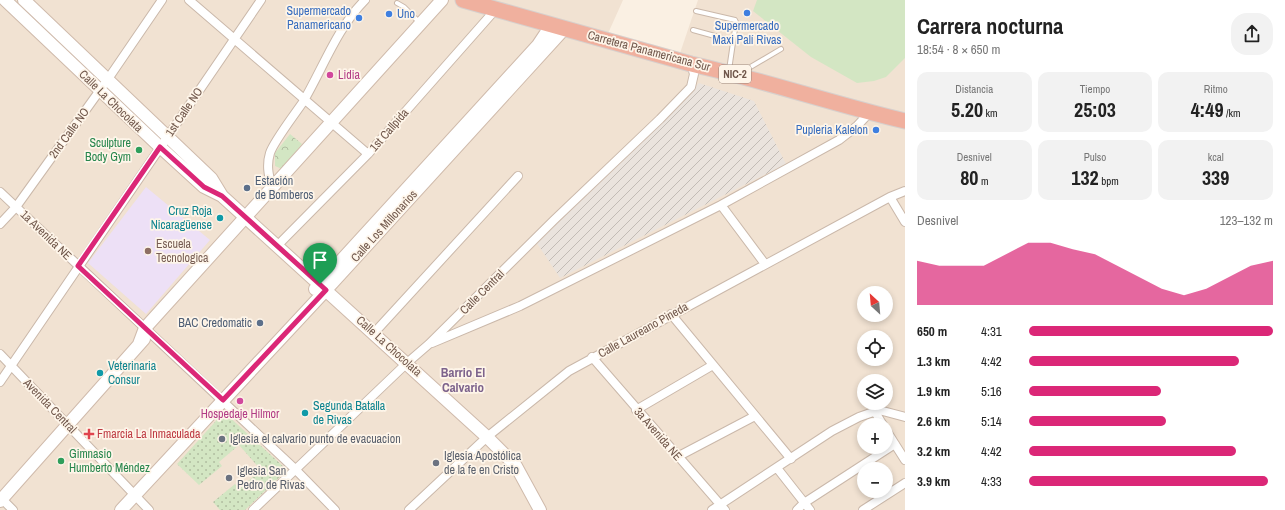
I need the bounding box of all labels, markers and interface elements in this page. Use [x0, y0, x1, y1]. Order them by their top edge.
place label: Supermercado Panamericano [286, 3, 351, 33]
place label: Uno [397, 6, 415, 22]
marker: Supermercado Maxi Palí Rivas [742, 8, 752, 18]
marker: Uno [384, 9, 394, 19]
text: Carrera nocturna [917, 11, 1063, 41]
marker: Supermercado Panamericano [354, 13, 364, 23]
button: share [1231, 13, 1273, 55]
place label: Supermercado Maxi Palí Rivas [713, 18, 782, 48]
street label: Carretera Panamericana Sur [586, 27, 713, 75]
text: 18:54 · 8 × 650 m [917, 41, 1000, 58]
road number: NIC-2 [719, 65, 751, 83]
street label: Calle La Chocolata [76, 66, 147, 136]
place label: Lidia [338, 67, 360, 83]
marker: Lidia [325, 70, 335, 80]
text: Distancia [955, 82, 993, 96]
text: Tiempo [1080, 82, 1110, 96]
text: Ritmo [1204, 82, 1228, 96]
street label: 1st Calle NO [162, 84, 206, 140]
text: 5.20 [951, 96, 983, 123]
text: 25:03 [1074, 96, 1116, 123]
text: 4:49 [1191, 96, 1224, 123]
street label: 2nd Calle NO [45, 104, 93, 162]
street label: 1st Callpida [366, 105, 412, 155]
text: km [983, 106, 998, 120]
text: /km [1224, 106, 1241, 120]
place label: Pupleria Kalelon [796, 122, 868, 138]
marker: Pupleria Kalelon [871, 125, 881, 135]
place label: Sculpture Body Gym [85, 135, 131, 165]
marker: Sculpture Body Gym [134, 145, 144, 155]
text: Desnivel [957, 150, 992, 164]
text: Pulso [1084, 150, 1106, 164]
text: kcal [1208, 150, 1224, 164]
text: 80 [960, 164, 978, 191]
text: 132 [1071, 164, 1099, 191]
text: 339 [1202, 164, 1229, 191]
place label: Estación de Bomberos [255, 173, 314, 203]
text: m [978, 174, 988, 188]
text: bpm [1099, 174, 1119, 188]
marker: Estación de Bomberos [242, 183, 252, 193]
street label: Calle Los Millonarios [347, 186, 421, 265]
place label: Cruz Roja Nicaragüense [151, 203, 213, 233]
street label: 1a Avenida NE [17, 206, 75, 264]
text: Desnivel [917, 212, 958, 229]
text: 123–132 m [1220, 212, 1273, 229]
marker: Cruz Roja Nicaragüense [215, 213, 225, 223]
place label: Escuela Tecnologica [156, 236, 209, 266]
pin [303, 243, 337, 284]
marker: Escuela Tecnologica [143, 246, 153, 256]
icon: arrive [309, 249, 331, 271]
street label: Calle Central [456, 266, 508, 318]
north arrow [857, 286, 893, 322]
map controls [857, 286, 893, 498]
street label: Calle Laureano Pineda [595, 298, 691, 361]
street label: Calle La Chocolata [353, 312, 426, 380]
place label: BAC Credomatic [178, 315, 252, 331]
marker: BAC Credomatic [255, 318, 265, 328]
text: 650 m [917, 323, 947, 340]
text: 4:31 [981, 323, 1002, 340]
button: locate [857, 330, 893, 366]
text: 1.3 km [917, 353, 950, 370]
text: 4:42 [981, 353, 1002, 370]
place label: Veterinaria Consur [108, 358, 157, 388]
district label: Barrio El Calvario [441, 364, 485, 396]
marker: Veterinaria Consur [95, 368, 105, 378]
street label: Avenida Central [19, 374, 80, 437]
button: layers [857, 374, 893, 410]
text: 1.9 km [917, 383, 950, 400]
text: 5:16 [981, 383, 1002, 400]
marker: Hospedaje Hilmor [235, 396, 245, 406]
place label: Segunda Batalla de Rivas [313, 398, 386, 428]
street label: 3a Avenida NE [630, 404, 686, 464]
place label: Hospedaje Hilmor [201, 406, 280, 422]
marker: Segunda Batalla de Rivas [300, 408, 310, 418]
text: 2.6 km [917, 413, 950, 430]
text: 5:14 [981, 413, 1002, 430]
button: + [857, 418, 893, 454]
place label: Fmarcia La Inmaculada [97, 426, 201, 442]
marker: Fmarcia La Inmaculada [84, 429, 94, 439]
place label: Iglesia el calvario punto de evacuacion [230, 431, 401, 447]
marker: Iglesia el calvario punto de evacuacion [217, 434, 227, 444]
text: 3.2 km [917, 443, 950, 460]
text: 4:42 [981, 443, 1002, 460]
place label: Gimnasio Humberto Méndez [69, 446, 150, 476]
place label: Iglesia Apostólica de la fe en Cristo [444, 448, 522, 478]
marker: Gimnasio Humberto Méndez [56, 456, 66, 466]
marker: Iglesia Apostólica de la fe en Cristo [431, 458, 441, 468]
button: − [857, 462, 893, 498]
place label: Iglesia San Pedro de Rivas [237, 463, 305, 493]
marker: Iglesia San Pedro de Rivas [224, 473, 234, 483]
text: 3.9 km [917, 473, 950, 490]
text: 4:33 [981, 473, 1002, 490]

